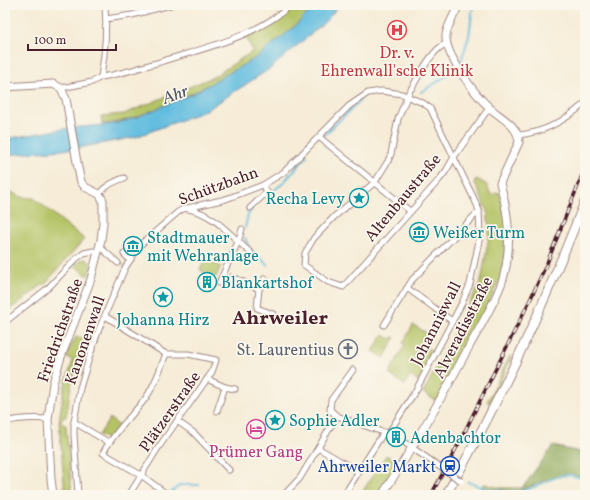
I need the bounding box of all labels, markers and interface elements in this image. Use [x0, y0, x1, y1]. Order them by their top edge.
hospital icon: Dr. v. Ehrenwall'sche Klinik [386, 19, 408, 41]
scale bar [28, 26, 116, 52]
text: 100 m [34, 33, 67, 49]
place label: Dr. v. Ehrenwall'sche Klinik [321, 43, 474, 83]
water label: Ahr [158, 80, 192, 111]
street label: Altenbaustraße [360, 150, 447, 247]
street label: Schützbahn [176, 162, 262, 212]
place icon: Recha Levy [348, 187, 370, 209]
place label: Recha Levy [266, 189, 345, 211]
museum icon: Weißer Turm [408, 221, 430, 243]
place label: Weißer Turm [433, 223, 525, 245]
place label: Stadtmauer mit Wehranlage [147, 228, 259, 268]
museum icon: Stadtmauer mit Wehranlage [122, 235, 144, 257]
building icon: Blankartshof [196, 271, 218, 293]
place label: Blankartshof [221, 273, 314, 295]
street label: Alveradisstraße [429, 273, 499, 383]
street label: Friedrichstraße [33, 276, 89, 386]
street label: Johanniswall [406, 278, 467, 370]
place icon: Johanna Hirz [152, 286, 174, 308]
street label: Kanonenwall [60, 293, 111, 388]
district label: Ahrweiler [232, 305, 328, 333]
place label: Johanna Hirz [117, 310, 209, 332]
church icon: St. Laurentius [337, 338, 359, 360]
place label: St. Laurentius [236, 340, 334, 362]
street label: Plätzerstraße [135, 367, 207, 457]
place icon: Sophie Adler [264, 409, 286, 431]
place label: Sophie Adler [289, 411, 380, 433]
hotel icon: Prümer Gang [245, 418, 267, 440]
building icon: Adenbachtor [385, 426, 407, 448]
place label: Adenbachtor [410, 428, 501, 450]
place label: Prümer Gang [209, 442, 303, 464]
station icon: Ahrweiler Markt [439, 455, 461, 477]
place label: Ahrweiler Markt [318, 457, 436, 479]

